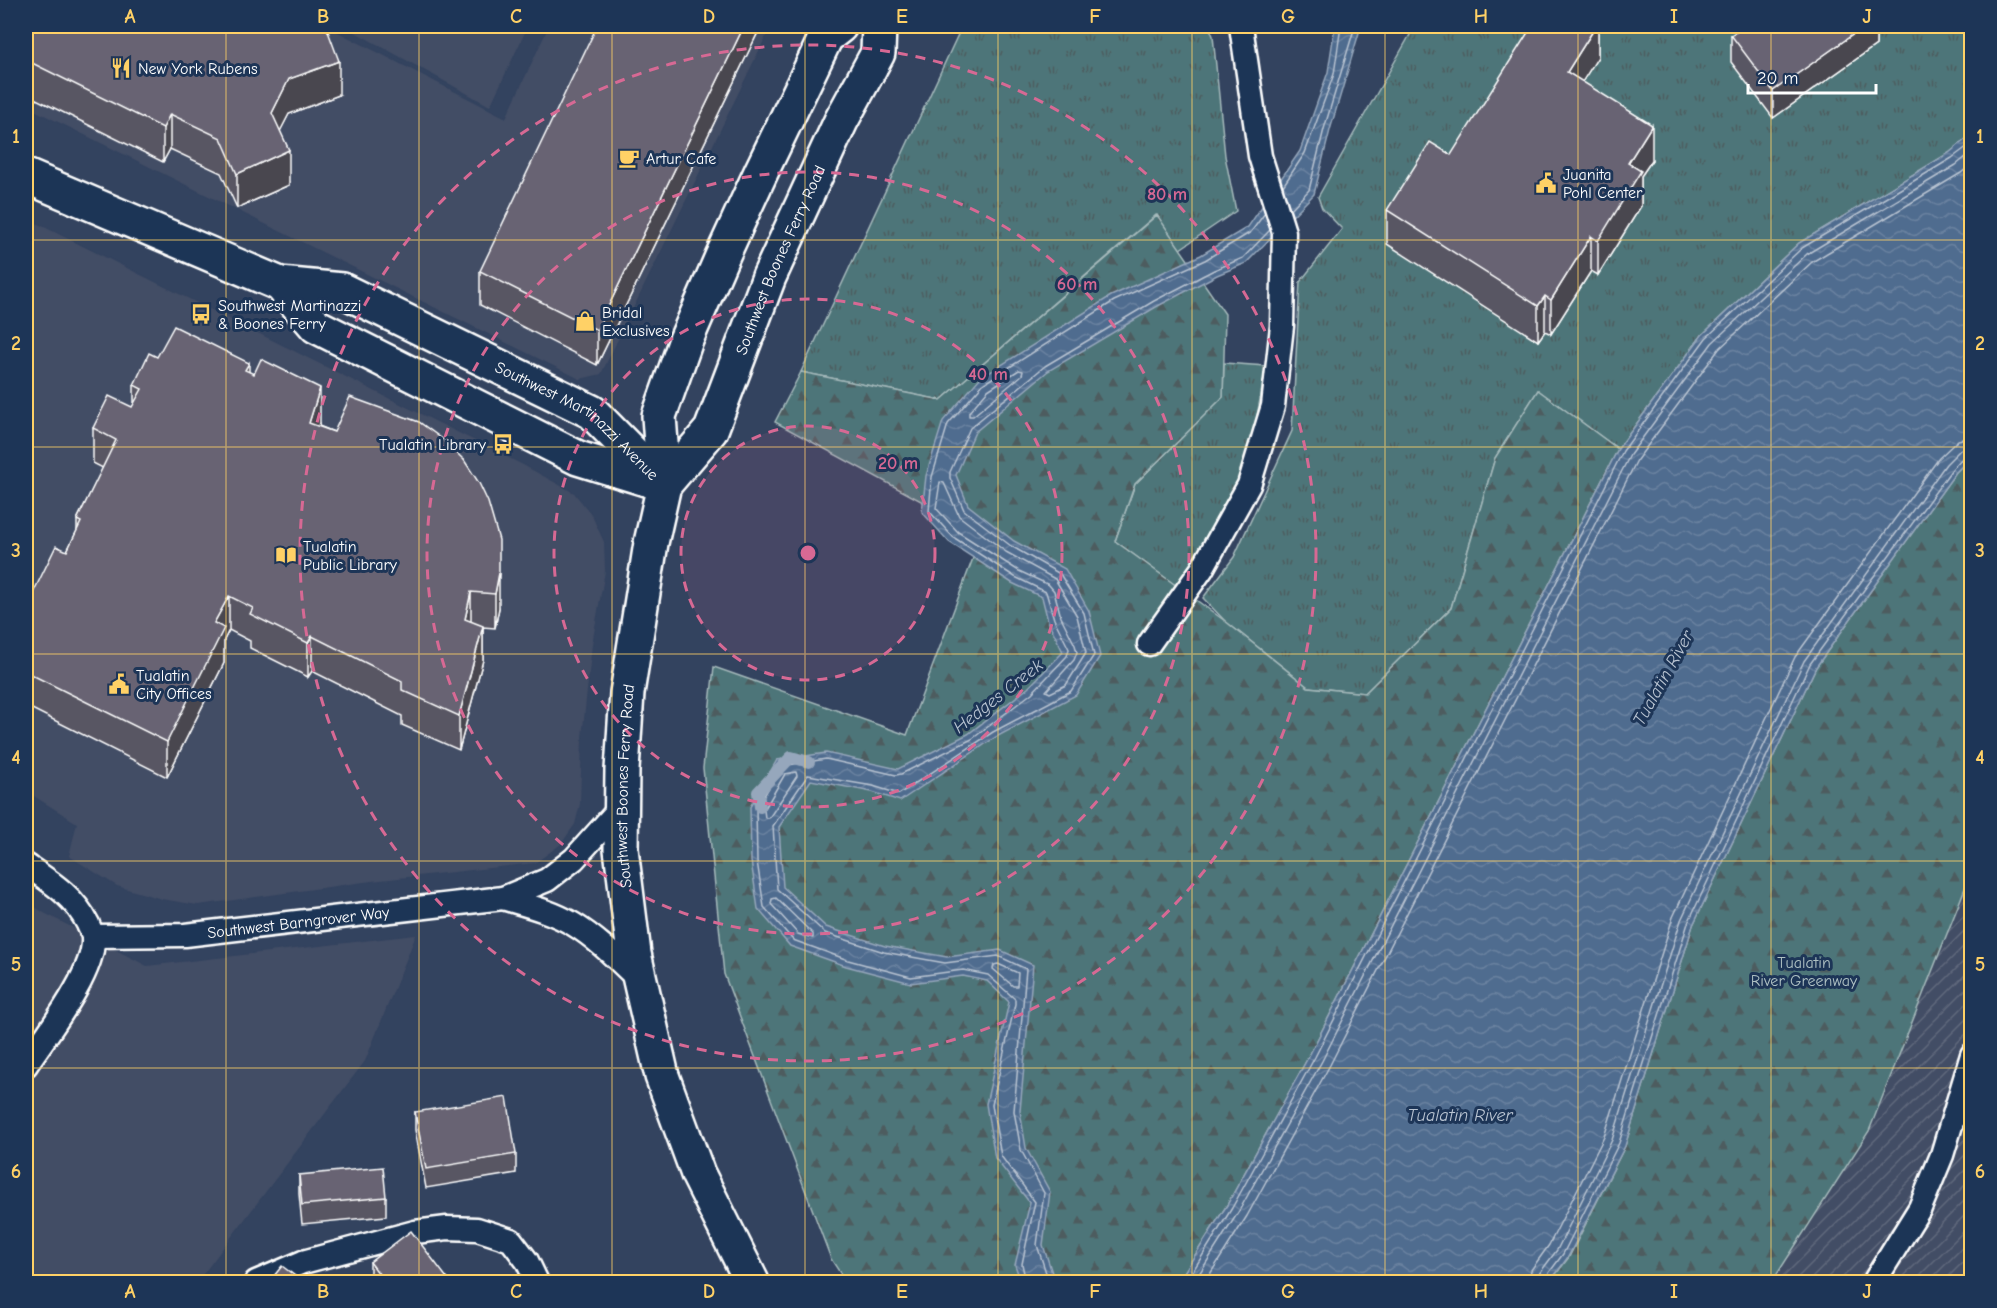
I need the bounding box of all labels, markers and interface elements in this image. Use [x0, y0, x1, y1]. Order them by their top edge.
text: A [124, 5, 136, 28]
text: B [317, 5, 329, 28]
text: C [510, 5, 522, 28]
text: D [703, 5, 715, 28]
text: E [896, 5, 908, 28]
text: F [1089, 5, 1101, 28]
text: G [1281, 5, 1295, 28]
text: H [1474, 5, 1488, 28]
text: I [1670, 5, 1678, 28]
text: J [1862, 5, 1872, 28]
restaurant icon: New York Rubens [109, 56, 133, 80]
scale bar [1748, 57, 1876, 95]
place label: New York Rubens [138, 60, 258, 78]
text: 20 m [1757, 68, 1798, 89]
text: 1 [12, 125, 20, 148]
text: 1 [1976, 125, 1984, 148]
cafe icon: Artur Cafe [617, 146, 641, 170]
place label: Artur Cafe [646, 150, 716, 168]
street label: Southwest Boones Ferry Road [732, 163, 829, 357]
place label: Juanita Pohl Center [1563, 166, 1643, 202]
public building icon: Juanita Pohl Center [1534, 171, 1558, 195]
text: 80 m [1147, 184, 1187, 205]
text: 60 m [1057, 274, 1097, 295]
place label: Southwest Martinazzi & Boones Ferry [218, 297, 361, 333]
bus stop icon: Southwest Martinazzi & Boones Ferry [189, 302, 213, 326]
place label: Bridal Exclusives [602, 304, 670, 340]
shop icon: Bridal Exclusives [573, 309, 597, 333]
text: 2 [11, 332, 21, 355]
text: 2 [1975, 332, 1985, 355]
street label: Southwest Martinazzi Avenue [492, 358, 662, 484]
text: 40 m [968, 364, 1008, 385]
bus stop icon: Tualatin Library [491, 432, 515, 456]
place label: Tualatin Library [379, 436, 487, 454]
text: 20 m [878, 453, 918, 474]
place label: Tualatin Public Library [303, 538, 398, 574]
text: 3 [11, 539, 21, 562]
text: 3 [1975, 539, 1985, 562]
library icon: Tualatin Public Library [274, 543, 298, 567]
centre of rings [798, 543, 818, 563]
water label: Tualatin River [1629, 626, 1699, 729]
water label: Hedges Creek [949, 655, 1048, 738]
place label: Tualatin City Offices [136, 667, 212, 703]
public building icon: Tualatin City Offices [107, 672, 131, 696]
street label: Southwest Boones Ferry Road [613, 683, 638, 889]
text: 4 [11, 746, 21, 769]
text: 4 [1975, 746, 1985, 769]
street label: Southwest Barngrover Way [206, 903, 391, 942]
text: 5 [11, 953, 21, 976]
text: 5 [1975, 953, 1985, 976]
park label: Tualatin River Greenway [1751, 954, 1858, 990]
water label: Tualatin River [1407, 1105, 1514, 1126]
text: 6 [11, 1160, 21, 1183]
text: 6 [1975, 1160, 1985, 1183]
text: A [124, 1280, 136, 1303]
text: B [317, 1280, 329, 1303]
text: C [510, 1280, 522, 1303]
text: D [703, 1280, 715, 1303]
text: E [896, 1280, 908, 1303]
text: F [1089, 1280, 1101, 1303]
text: G [1281, 1280, 1295, 1303]
text: H [1474, 1280, 1488, 1303]
text: I [1670, 1280, 1678, 1303]
text: J [1862, 1280, 1872, 1303]

